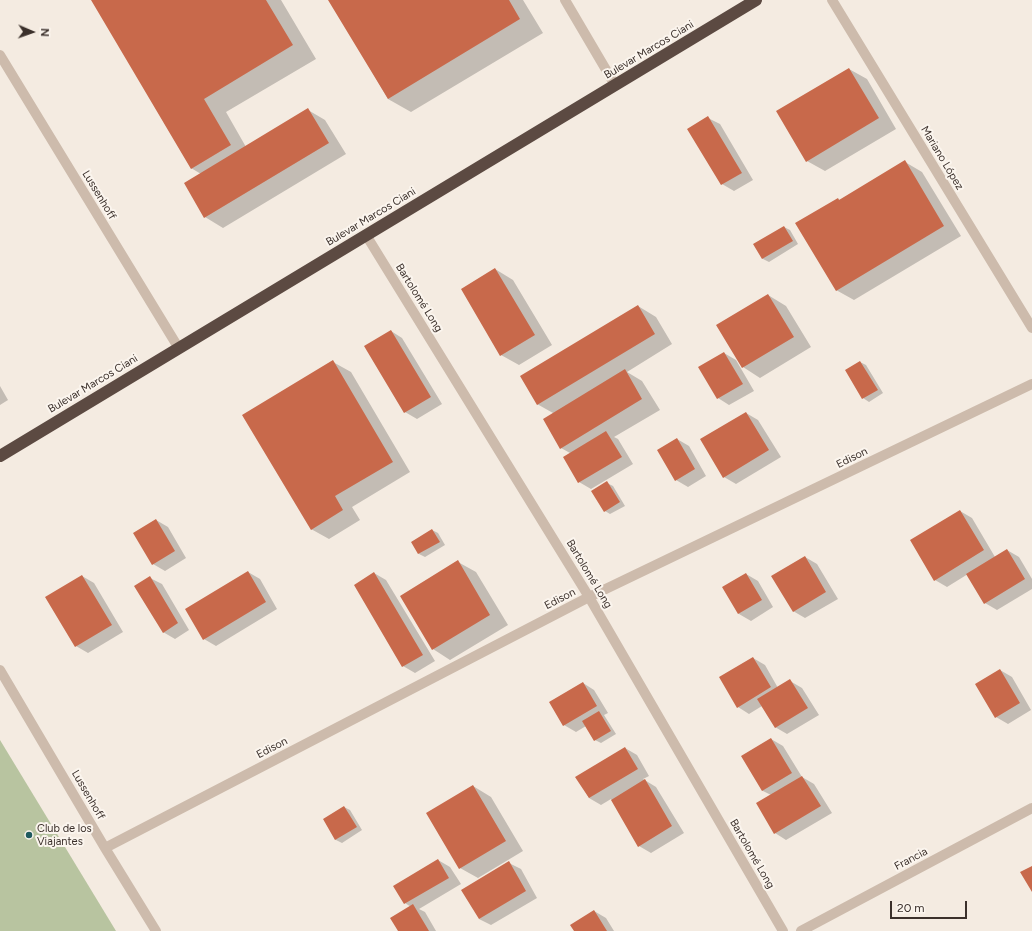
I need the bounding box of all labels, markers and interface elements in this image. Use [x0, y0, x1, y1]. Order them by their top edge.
north arrow [12, 12, 52, 52]
street label: Bulevar Marcos Ciani [602, 18, 696, 82]
text: N [38, 28, 51, 37]
street label: Mariano López [918, 124, 966, 192]
street label: Lussenhoff [79, 168, 119, 222]
street label: Bulevar Marcos Ciani [324, 185, 418, 249]
street label: Bartolomé Long [393, 261, 445, 335]
street label: Bulevar Marcos Ciani [46, 352, 140, 416]
street label: Edison [834, 445, 870, 471]
street label: Bartolomé Long [563, 537, 615, 611]
street label: Edison [542, 586, 578, 612]
street label: Edison [254, 735, 290, 761]
street label: Lussenhoff [69, 768, 107, 822]
street label: Bartolomé Long [727, 817, 777, 891]
place label: Club de los Viajantes [37, 822, 92, 848]
marker: Club de los Viajantes [24, 830, 34, 840]
street label: Francia [892, 845, 930, 873]
scale bar [892, 893, 969, 919]
text: 20 m [897, 901, 925, 915]

